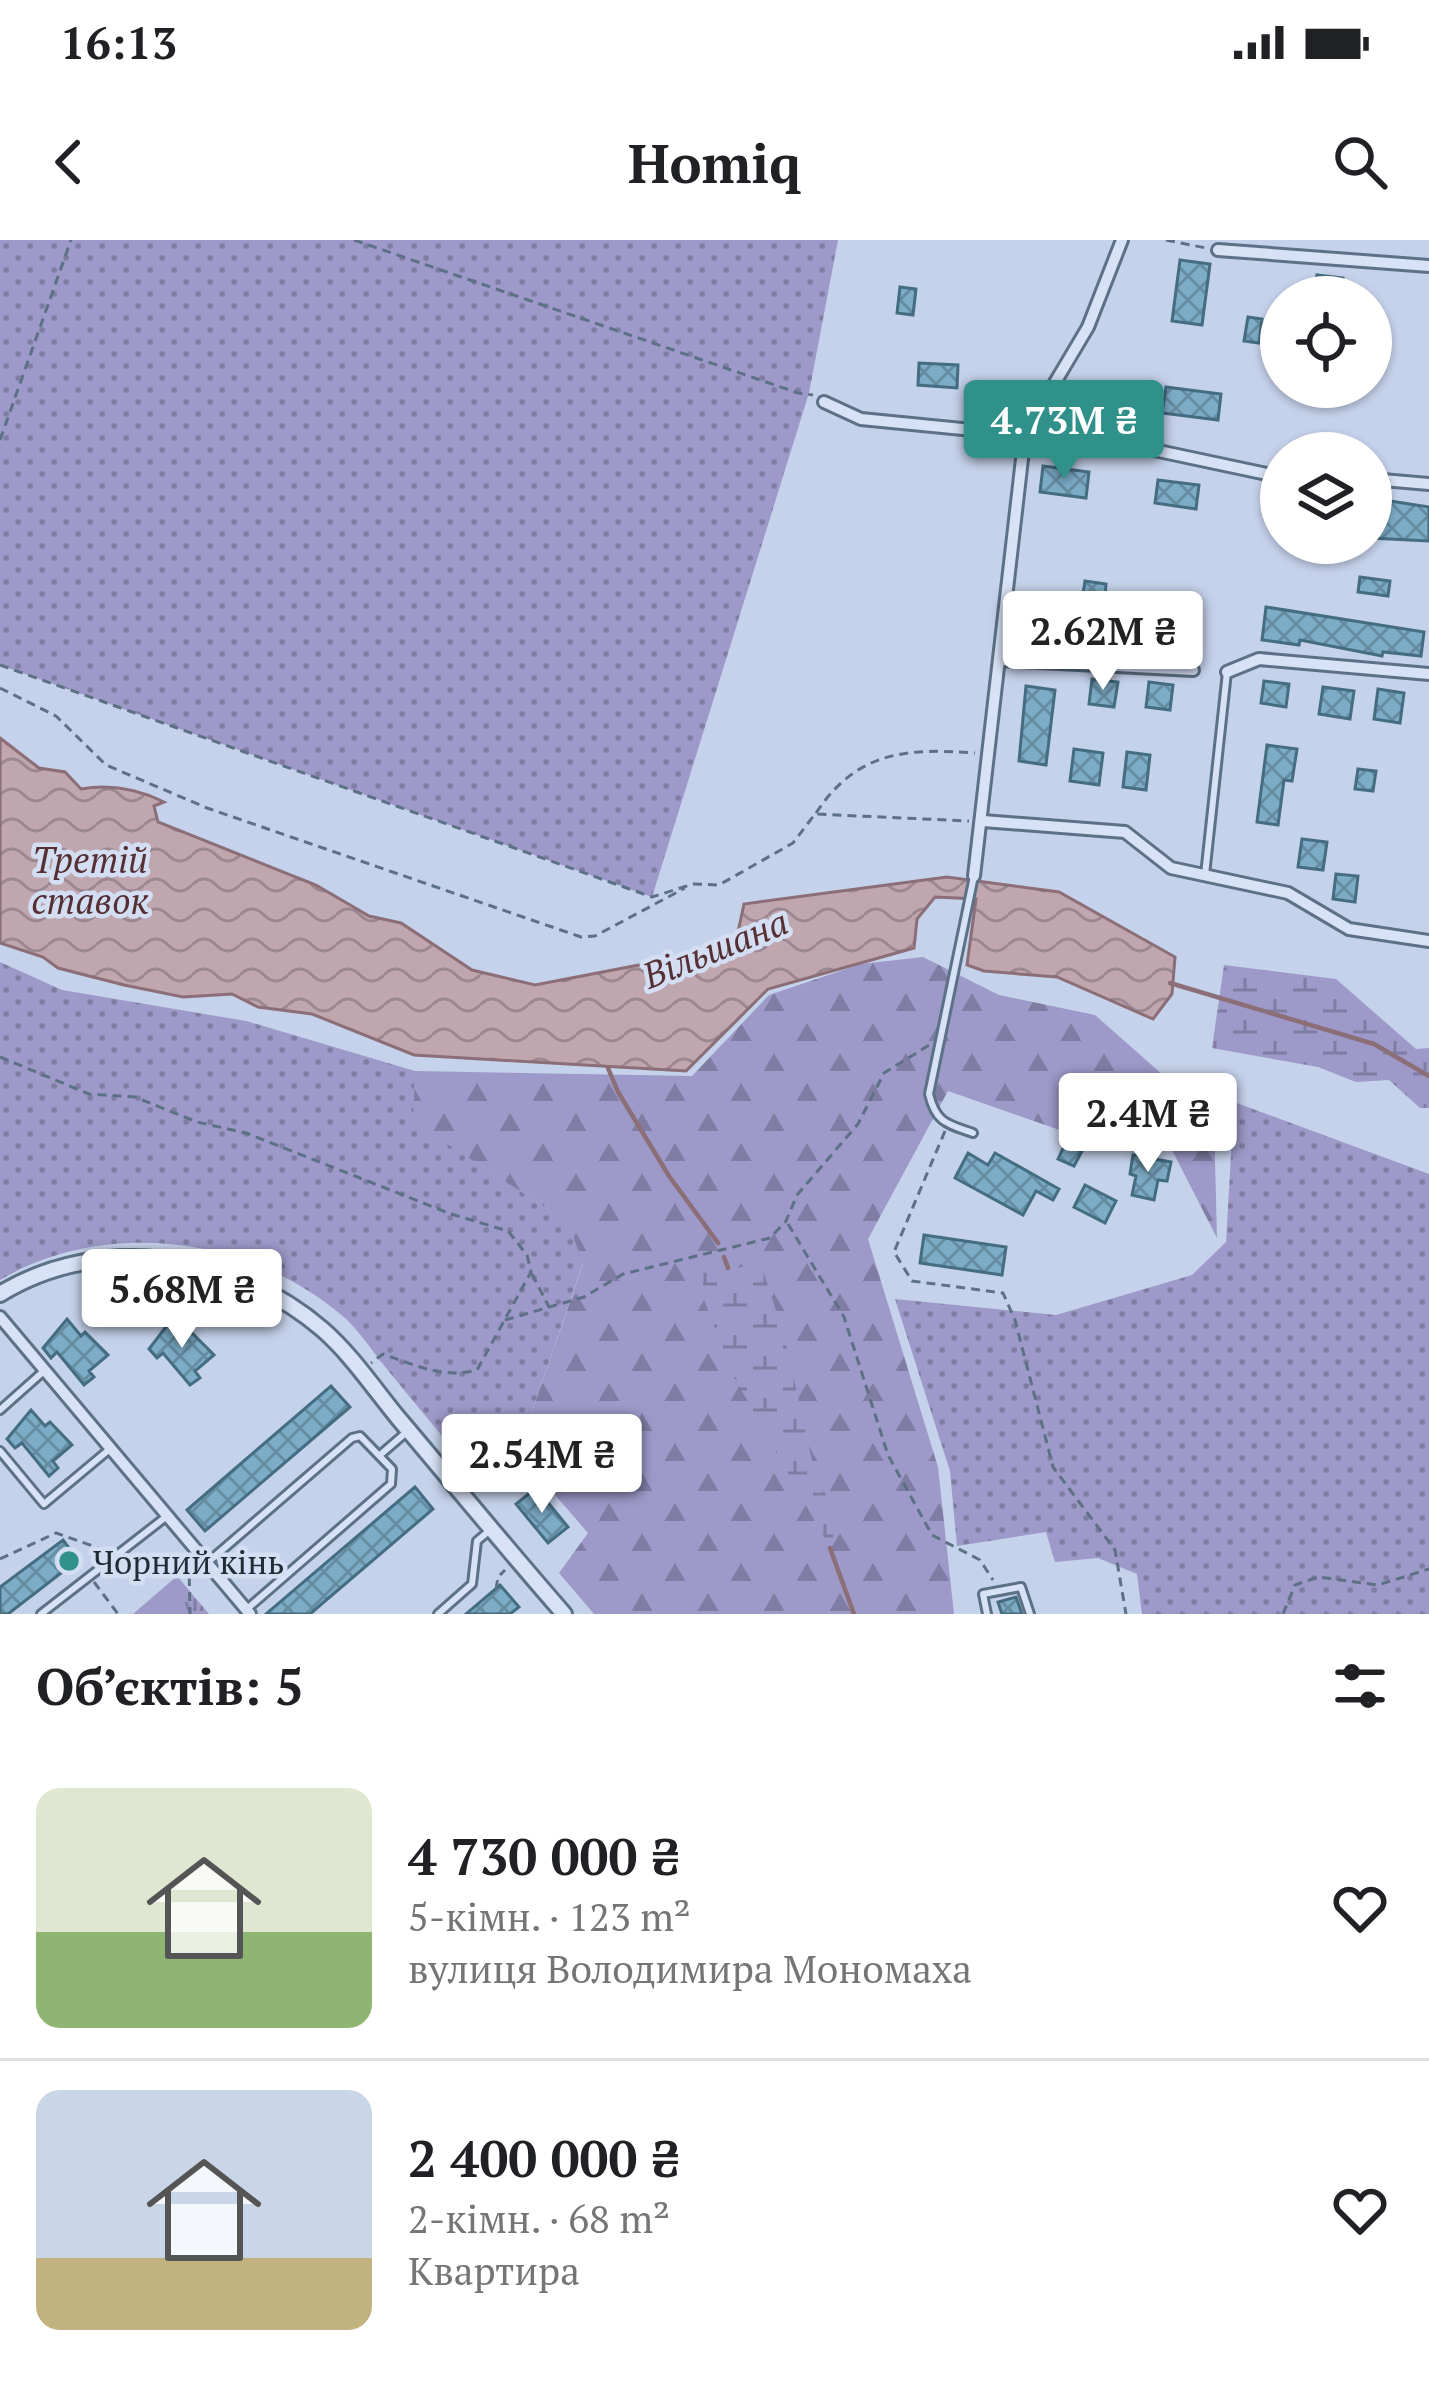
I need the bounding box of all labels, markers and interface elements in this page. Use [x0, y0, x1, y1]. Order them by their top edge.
text: 16:13 [60, 12, 177, 72]
text: Homiq [628, 127, 801, 198]
icon: back [36, 129, 102, 195]
icon: search [1327, 129, 1393, 195]
map controls [1260, 276, 1392, 564]
button: locate [1260, 276, 1392, 408]
pin: 4.73M ₴ [953, 380, 1175, 482]
text: 4.73M ₴ [991, 393, 1137, 445]
button: layers [1260, 432, 1392, 564]
pin: 2.62M ₴ [992, 591, 1214, 693]
text: 2.62M ₴ [1030, 604, 1176, 656]
water label: Третій ставок [31, 836, 149, 924]
water label: Вільшана [634, 898, 795, 999]
pin: 2.4M ₴ [1050, 1073, 1246, 1175]
text: 2.4M ₴ [1086, 1086, 1210, 1138]
pin: 5.68M ₴ [71, 1249, 293, 1351]
text: 5.68M ₴ [109, 1262, 255, 1314]
pin: 2.54M ₴ [431, 1414, 653, 1516]
text: 2.54M ₴ [469, 1427, 615, 1479]
place label: Чорний кінь [93, 1540, 284, 1583]
marker: Чорний кінь [56, 1548, 82, 1574]
text: Об’єктів: 5 [36, 1652, 304, 1720]
icon: filters [1327, 1653, 1393, 1719]
text: 4 730 000 ₴ [408, 1822, 680, 1890]
icon: home [132, 1836, 276, 1980]
icon: heart [1327, 1875, 1393, 1941]
text: 5-кімн. · 123 m² [408, 1890, 691, 1942]
text: вулиця Володимира Мономаха [408, 1942, 972, 1994]
text: 2 400 000 ₴ [408, 2124, 680, 2192]
icon: home [132, 2138, 276, 2282]
icon: heart [1327, 2177, 1393, 2243]
text: 2-кімн. · 68 m² [408, 2192, 670, 2244]
text: Квартира [408, 2244, 580, 2296]

